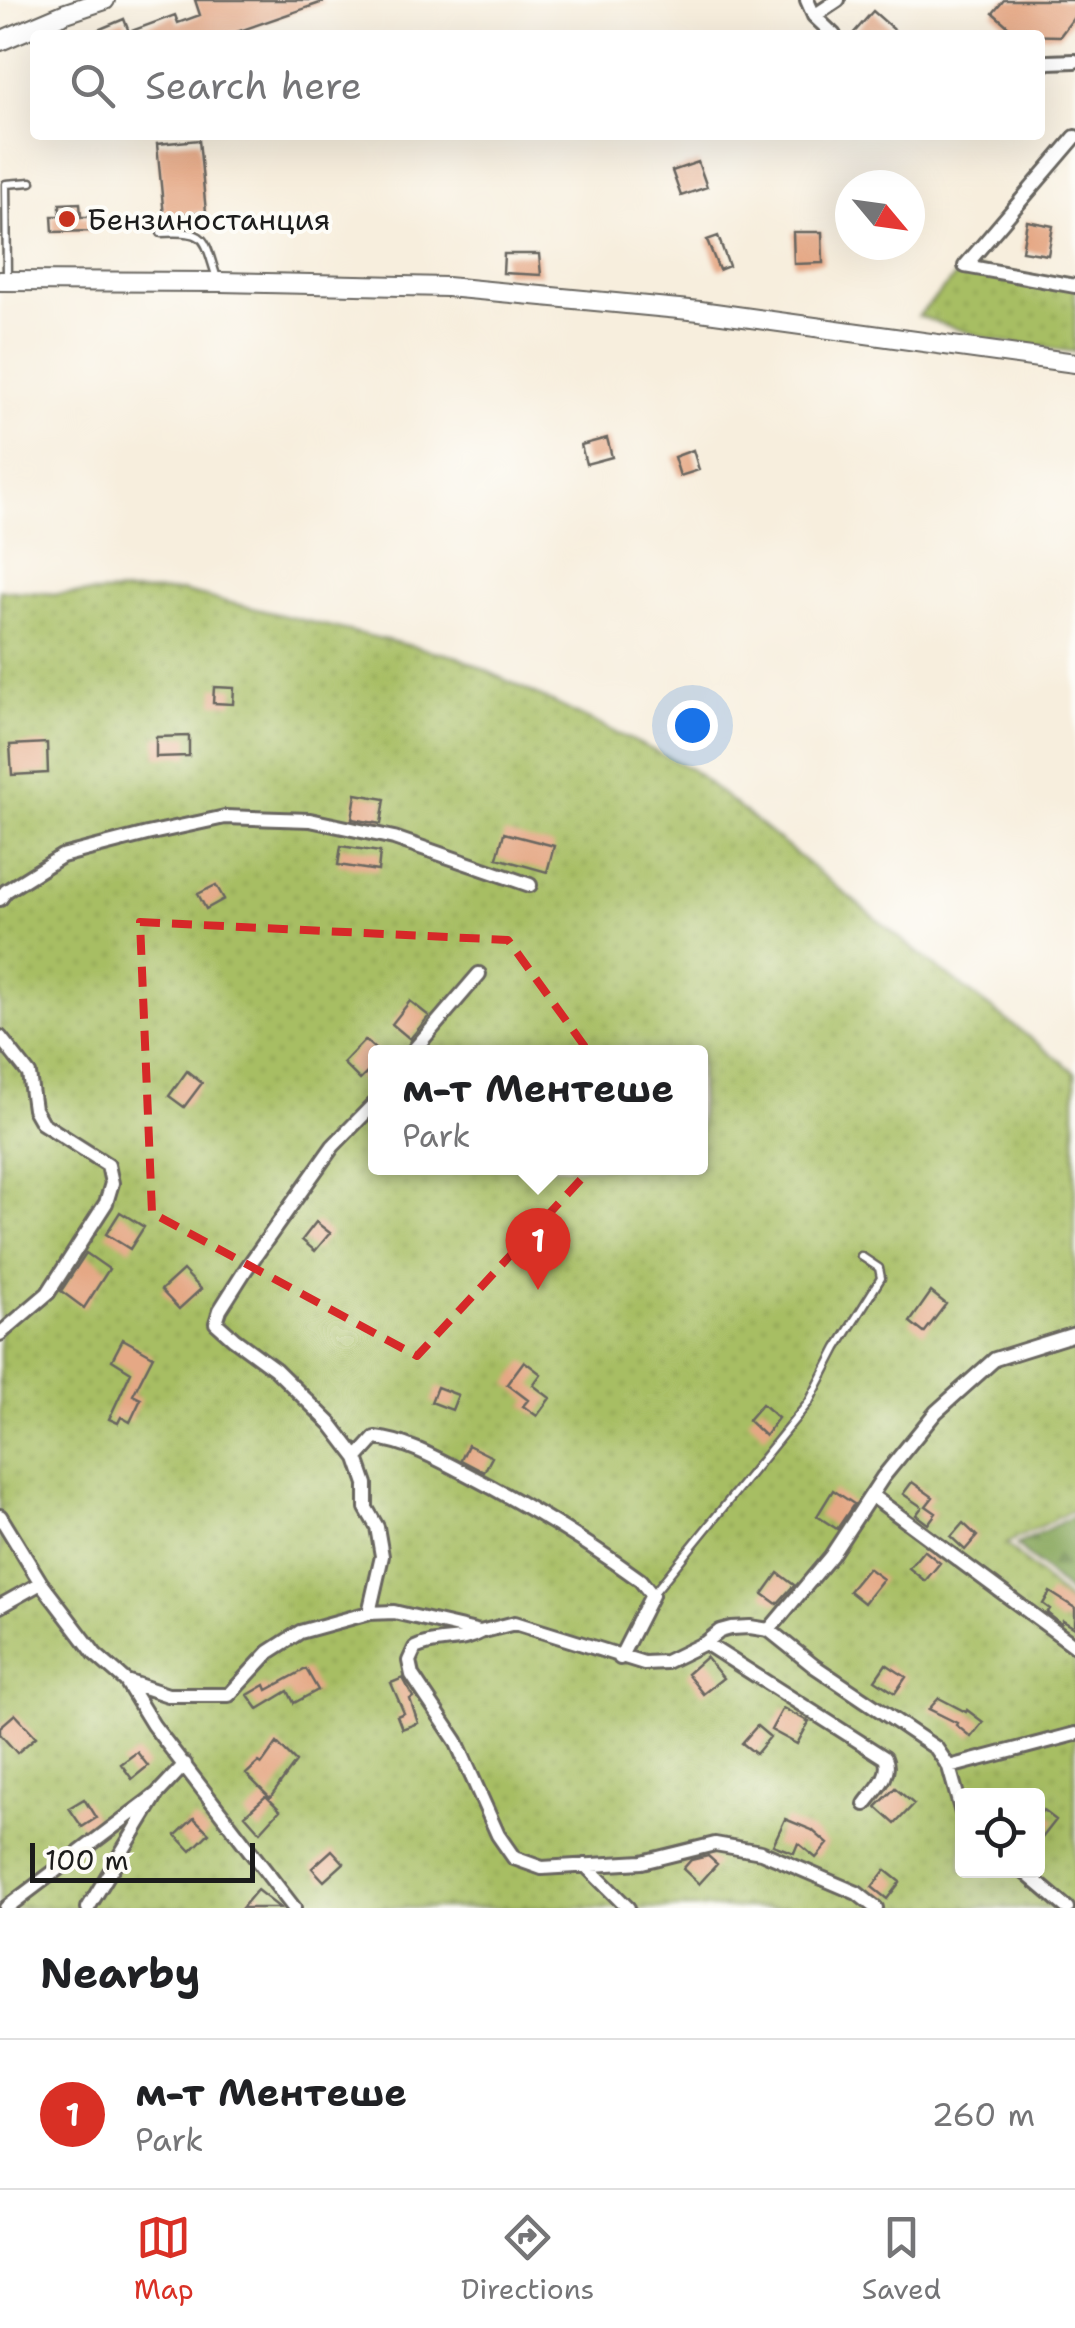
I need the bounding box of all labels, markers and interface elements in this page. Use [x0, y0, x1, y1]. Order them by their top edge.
search box [30, 30, 1045, 140]
icon: search [65, 58, 120, 113]
text: Search here [145, 60, 362, 111]
north arrow [835, 170, 925, 260]
place label: Бензиностанция [87, 199, 331, 240]
marker: Бензиностанция [56, 208, 78, 230]
your location [667, 700, 718, 751]
popup [368, 1045, 708, 1175]
text: м-т Ментeше [402, 1063, 674, 1114]
text: Park [402, 1114, 471, 1157]
pin: 1 [506, 1208, 570, 1290]
map controls [955, 1788, 1045, 1878]
button: locate [955, 1788, 1045, 1878]
scale bar [30, 1838, 255, 1882]
text: 100 m [45, 1841, 129, 1879]
text: Nearby [40, 1945, 200, 2001]
text: м-т Ментeше [135, 2067, 407, 2118]
text: 1 [65, 2093, 80, 2136]
text: 260 m [932, 2093, 1035, 2136]
text: Park [135, 2118, 204, 2161]
tab: Map [134, 2210, 194, 2308]
tab: Directions [461, 2210, 594, 2308]
tab: Saved [862, 2210, 941, 2308]

